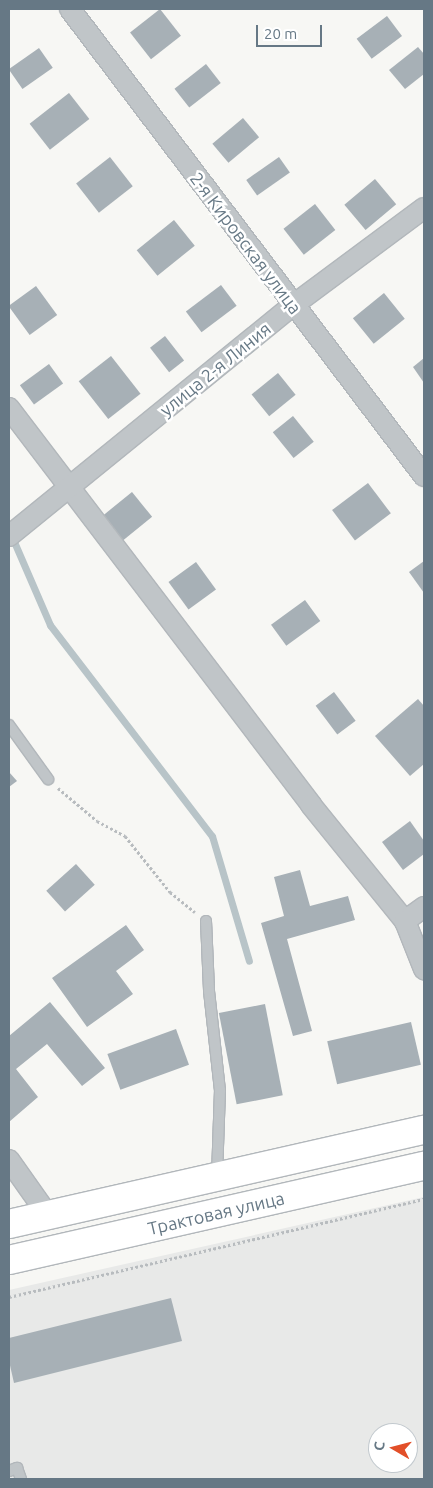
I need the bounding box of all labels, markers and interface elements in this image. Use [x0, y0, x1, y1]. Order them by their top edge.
scale bar [258, 15, 324, 47]
text: 20 m [264, 25, 297, 42]
street label: 2-я Кировская улица [186, 168, 306, 318]
street label: улица 2-я Линия [155, 318, 275, 420]
street label: Трактовая улица [146, 1187, 286, 1239]
north arrow [368, 1423, 418, 1473]
text: С [371, 1441, 388, 1452]

